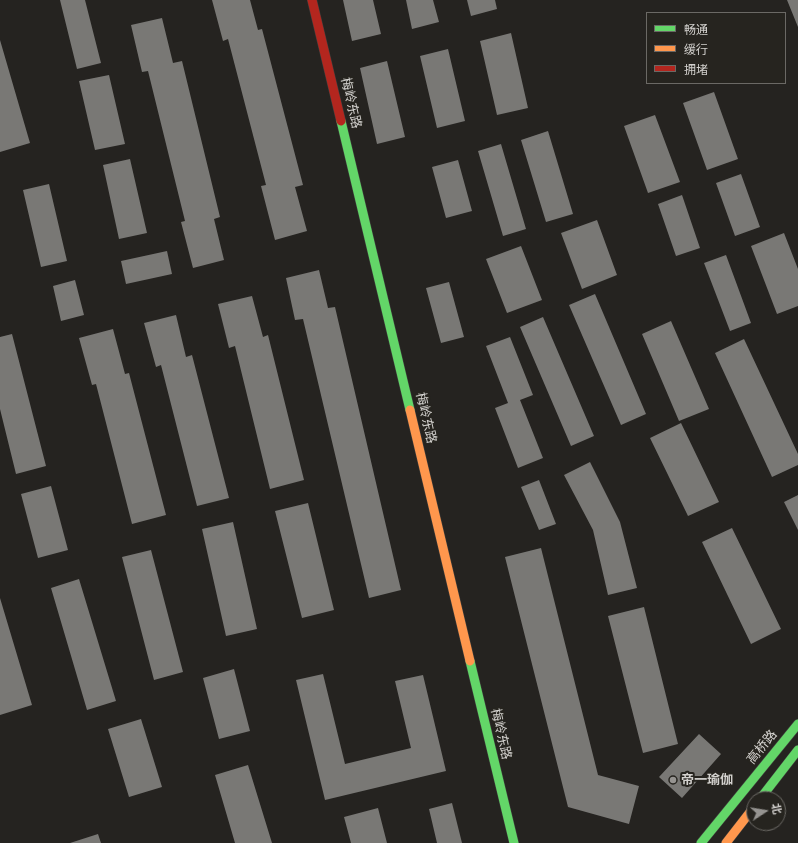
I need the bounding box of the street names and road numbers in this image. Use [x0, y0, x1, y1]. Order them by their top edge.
street label: 梅岭东路 [338, 76, 364, 130]
street label: 梅岭东路 [413, 391, 439, 445]
street label: 梅岭东路 [488, 707, 514, 761]
street label: 高桥路 [744, 727, 780, 767]

